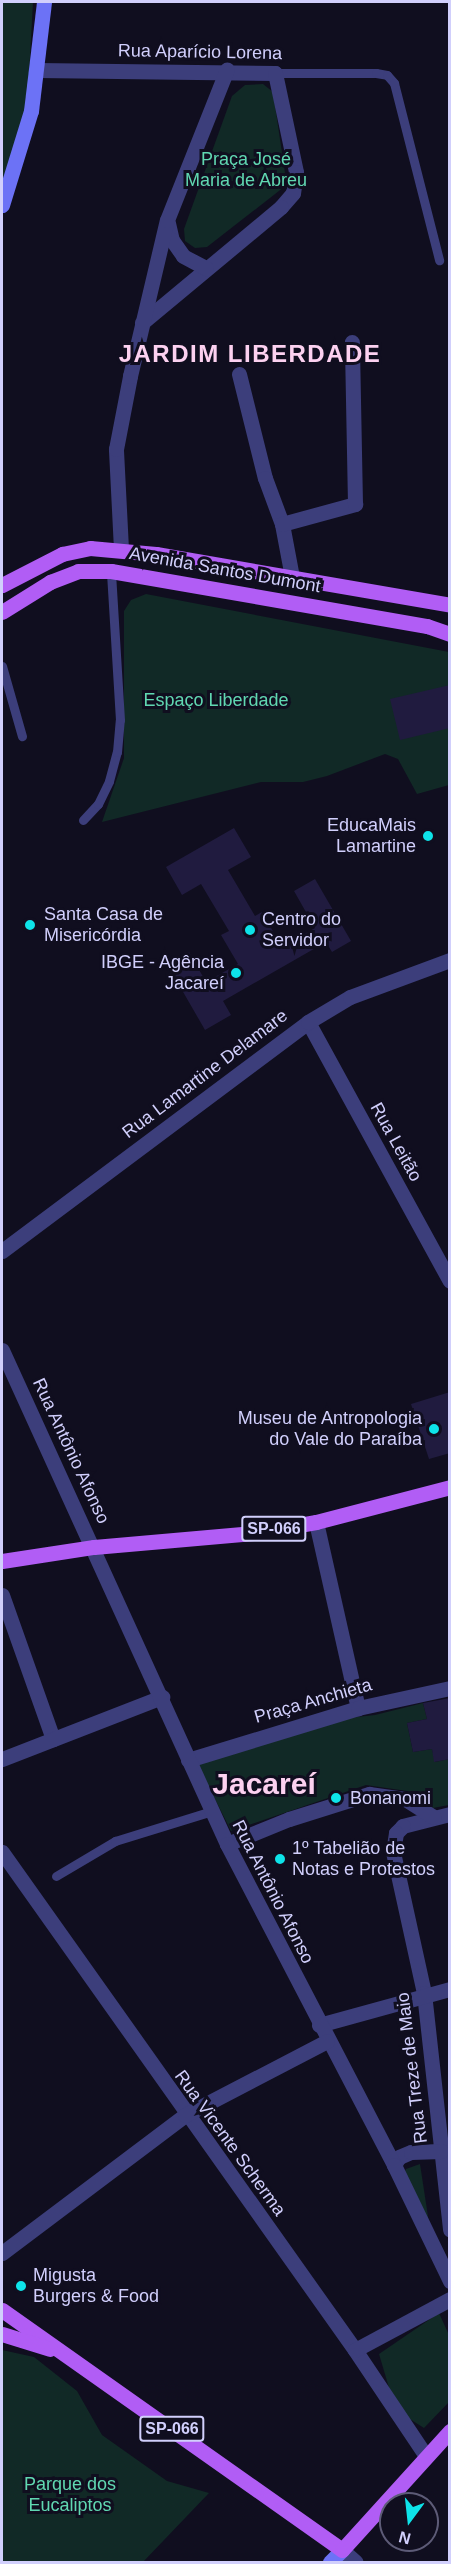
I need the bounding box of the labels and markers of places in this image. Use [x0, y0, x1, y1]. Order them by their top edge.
place label: EducaMais Lamartine [327, 815, 416, 858]
marker: EducaMais Lamartine [421, 829, 435, 843]
place label: Santa Casa de Misericórdia [44, 904, 163, 946]
place label: Centro do Servidor [262, 909, 341, 952]
marker: Santa Casa de Misericórdia [21, 916, 39, 934]
marker: Centro do Servidor [243, 923, 257, 937]
place label: IBGE - Agência Jacareí [100, 952, 224, 994]
marker: IBGE - Agência Jacareí [229, 966, 243, 980]
place label: Museu de Antropologia do Vale do Paraíba [237, 1408, 422, 1450]
marker: Museu de Antropologia do Vale do Paraíba [427, 1422, 441, 1436]
place label: Bonanomi [350, 1787, 431, 1809]
marker: Bonanomi [327, 1789, 345, 1807]
place label: 1º Tabelião de Notas e Protestos [292, 1838, 435, 1880]
marker: 1º Tabelião de Notas e Protestos [273, 1852, 287, 1866]
place label: Migusta Burgers & Food [33, 2265, 159, 2308]
marker: Migusta Burgers & Food [14, 2279, 28, 2293]

